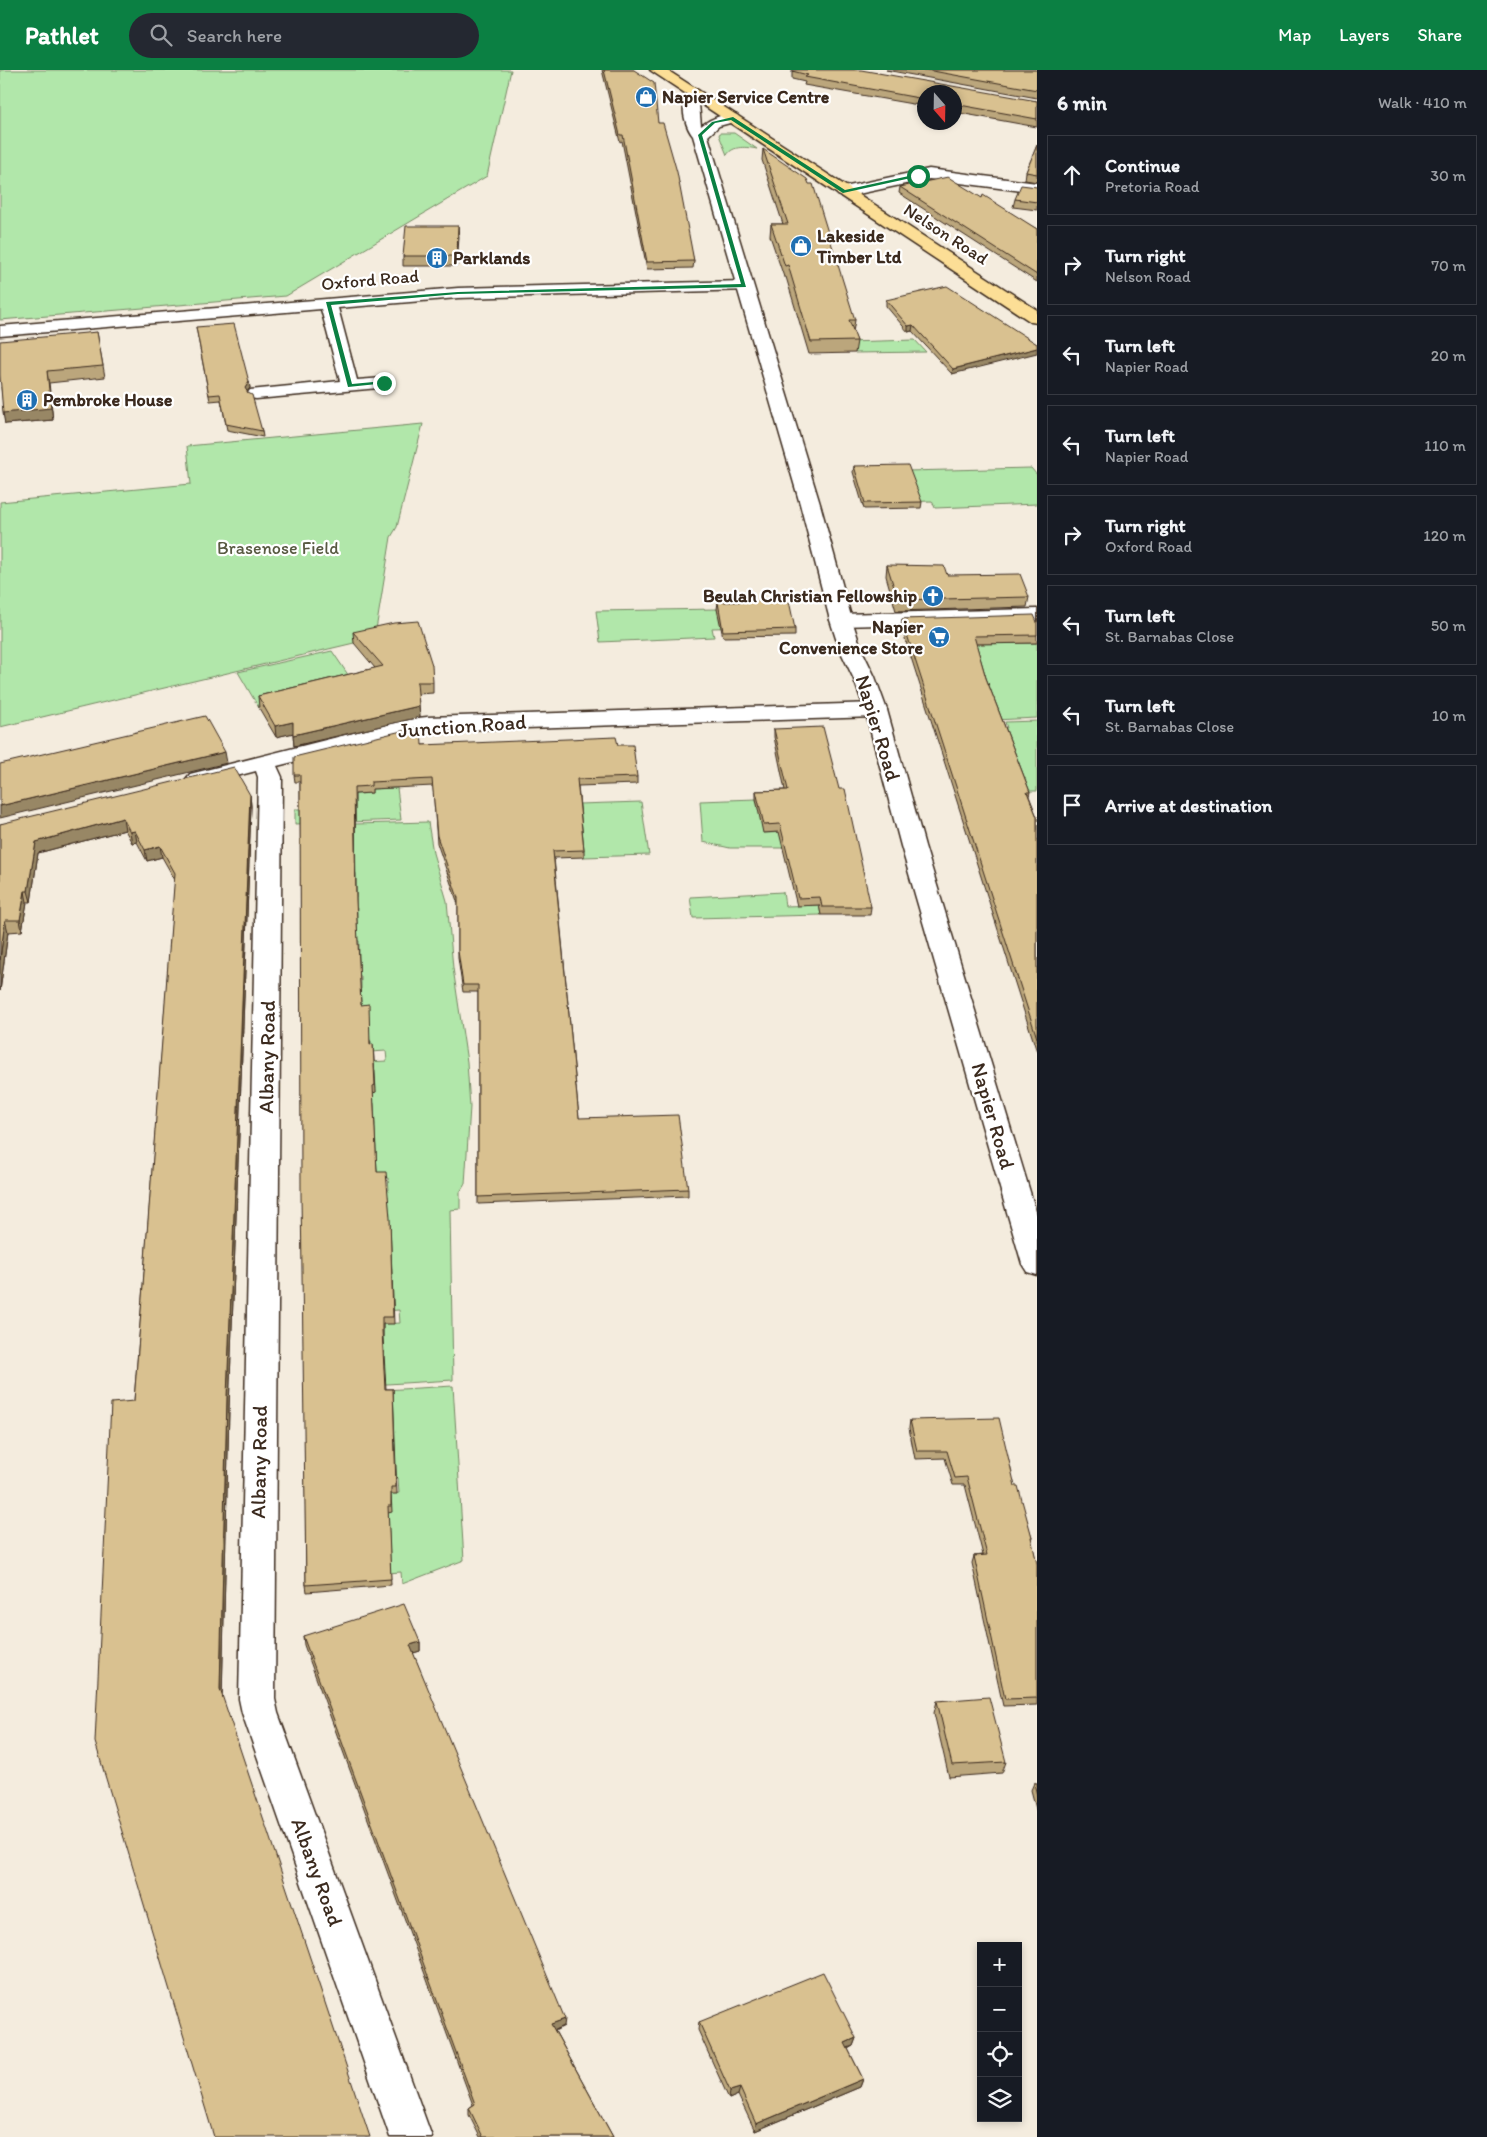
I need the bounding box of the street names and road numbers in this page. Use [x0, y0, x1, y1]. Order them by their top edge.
street label: Nelson Road [900, 198, 993, 270]
street label: Oxford Road [320, 265, 420, 295]
street label: Napier Road [851, 672, 907, 784]
street label: Junction Road [397, 709, 527, 742]
street label: Albany Road [253, 1000, 280, 1114]
street label: Napier Road [966, 1060, 1021, 1172]
street label: Albany Road [245, 1405, 272, 1519]
street label: Albany Road [286, 1814, 349, 1929]

